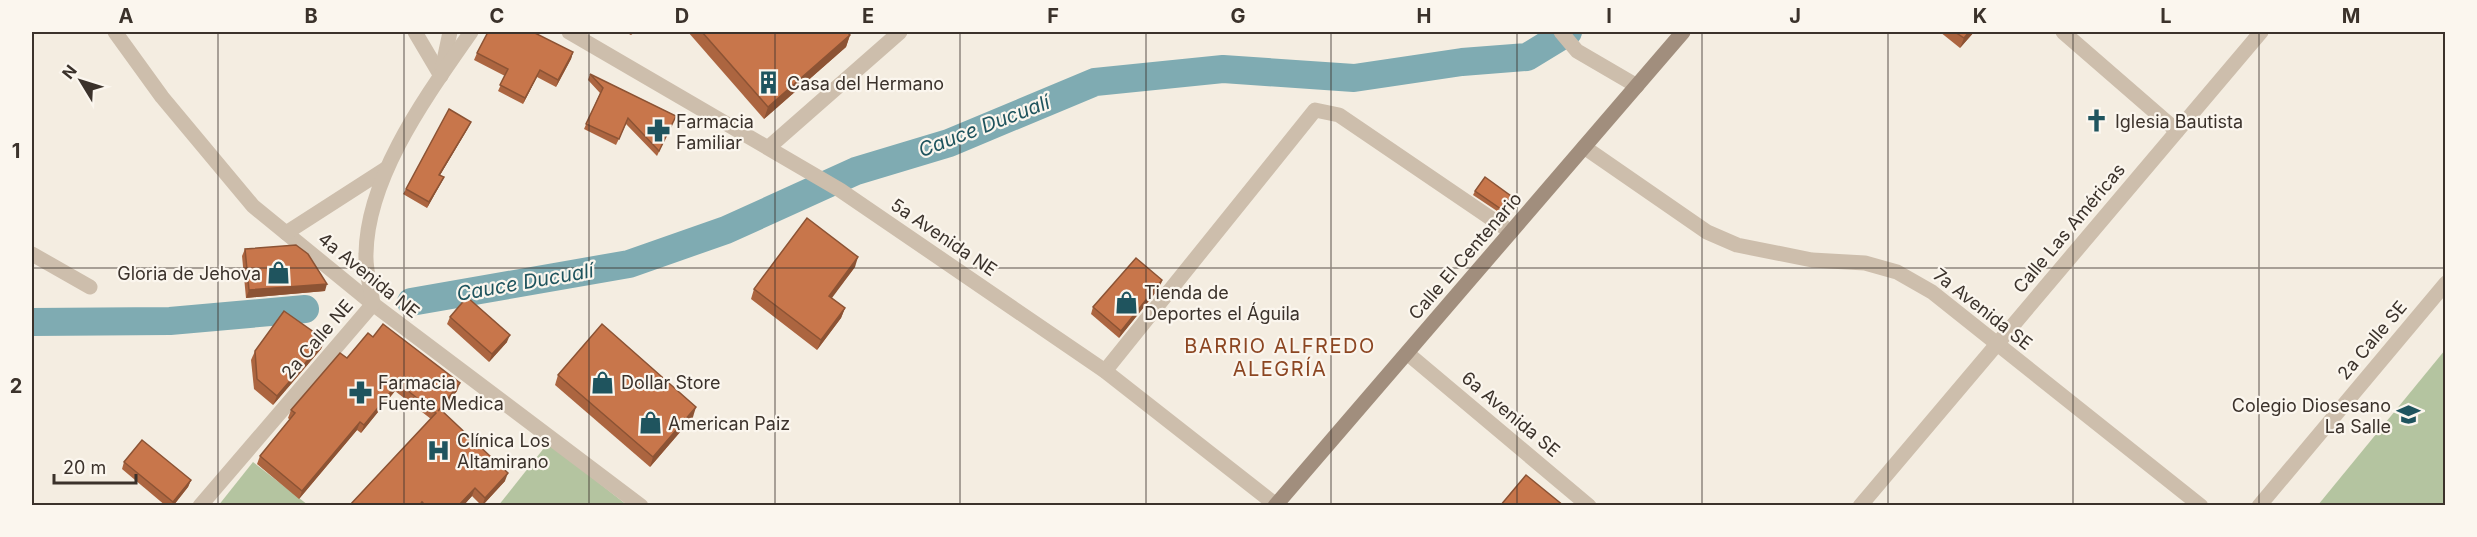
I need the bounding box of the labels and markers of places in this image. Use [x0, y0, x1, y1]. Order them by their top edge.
building icon: Casa del Hermano [756, 70, 782, 96]
place label: Casa del Hermano [787, 73, 944, 94]
church icon: Iglesia Bautista [2084, 108, 2110, 134]
place label: Farmacia Familiar [676, 111, 754, 153]
place label: Iglesia Bautista [2115, 111, 2243, 132]
pharmacy icon: Farmacia Familiar [645, 118, 671, 144]
shop icon: Gloria de Jehova [266, 260, 292, 286]
place label: Gloria de Jehova [117, 263, 261, 284]
place label: Tienda de Deportes el Águila [1144, 282, 1300, 324]
shop icon: Tienda de Deportes el Águila [1113, 289, 1139, 315]
shop icon: Dollar Store [590, 369, 616, 395]
place label: Farmacia Fuente Medica [378, 372, 504, 414]
place label: Dollar Store [621, 372, 720, 393]
pharmacy icon: Farmacia Fuente Medica [347, 379, 373, 405]
place label: Colegio Diosesano La Salle [2232, 395, 2391, 437]
school or university icon: Colegio Diosesano La Salle [2396, 402, 2422, 428]
shop icon: American Paiz [637, 410, 663, 436]
place label: American Paiz [668, 413, 790, 434]
place label: Clínica Los Altamirano [457, 430, 550, 472]
hospital icon: Clínica Los Altamirano [426, 437, 452, 463]

